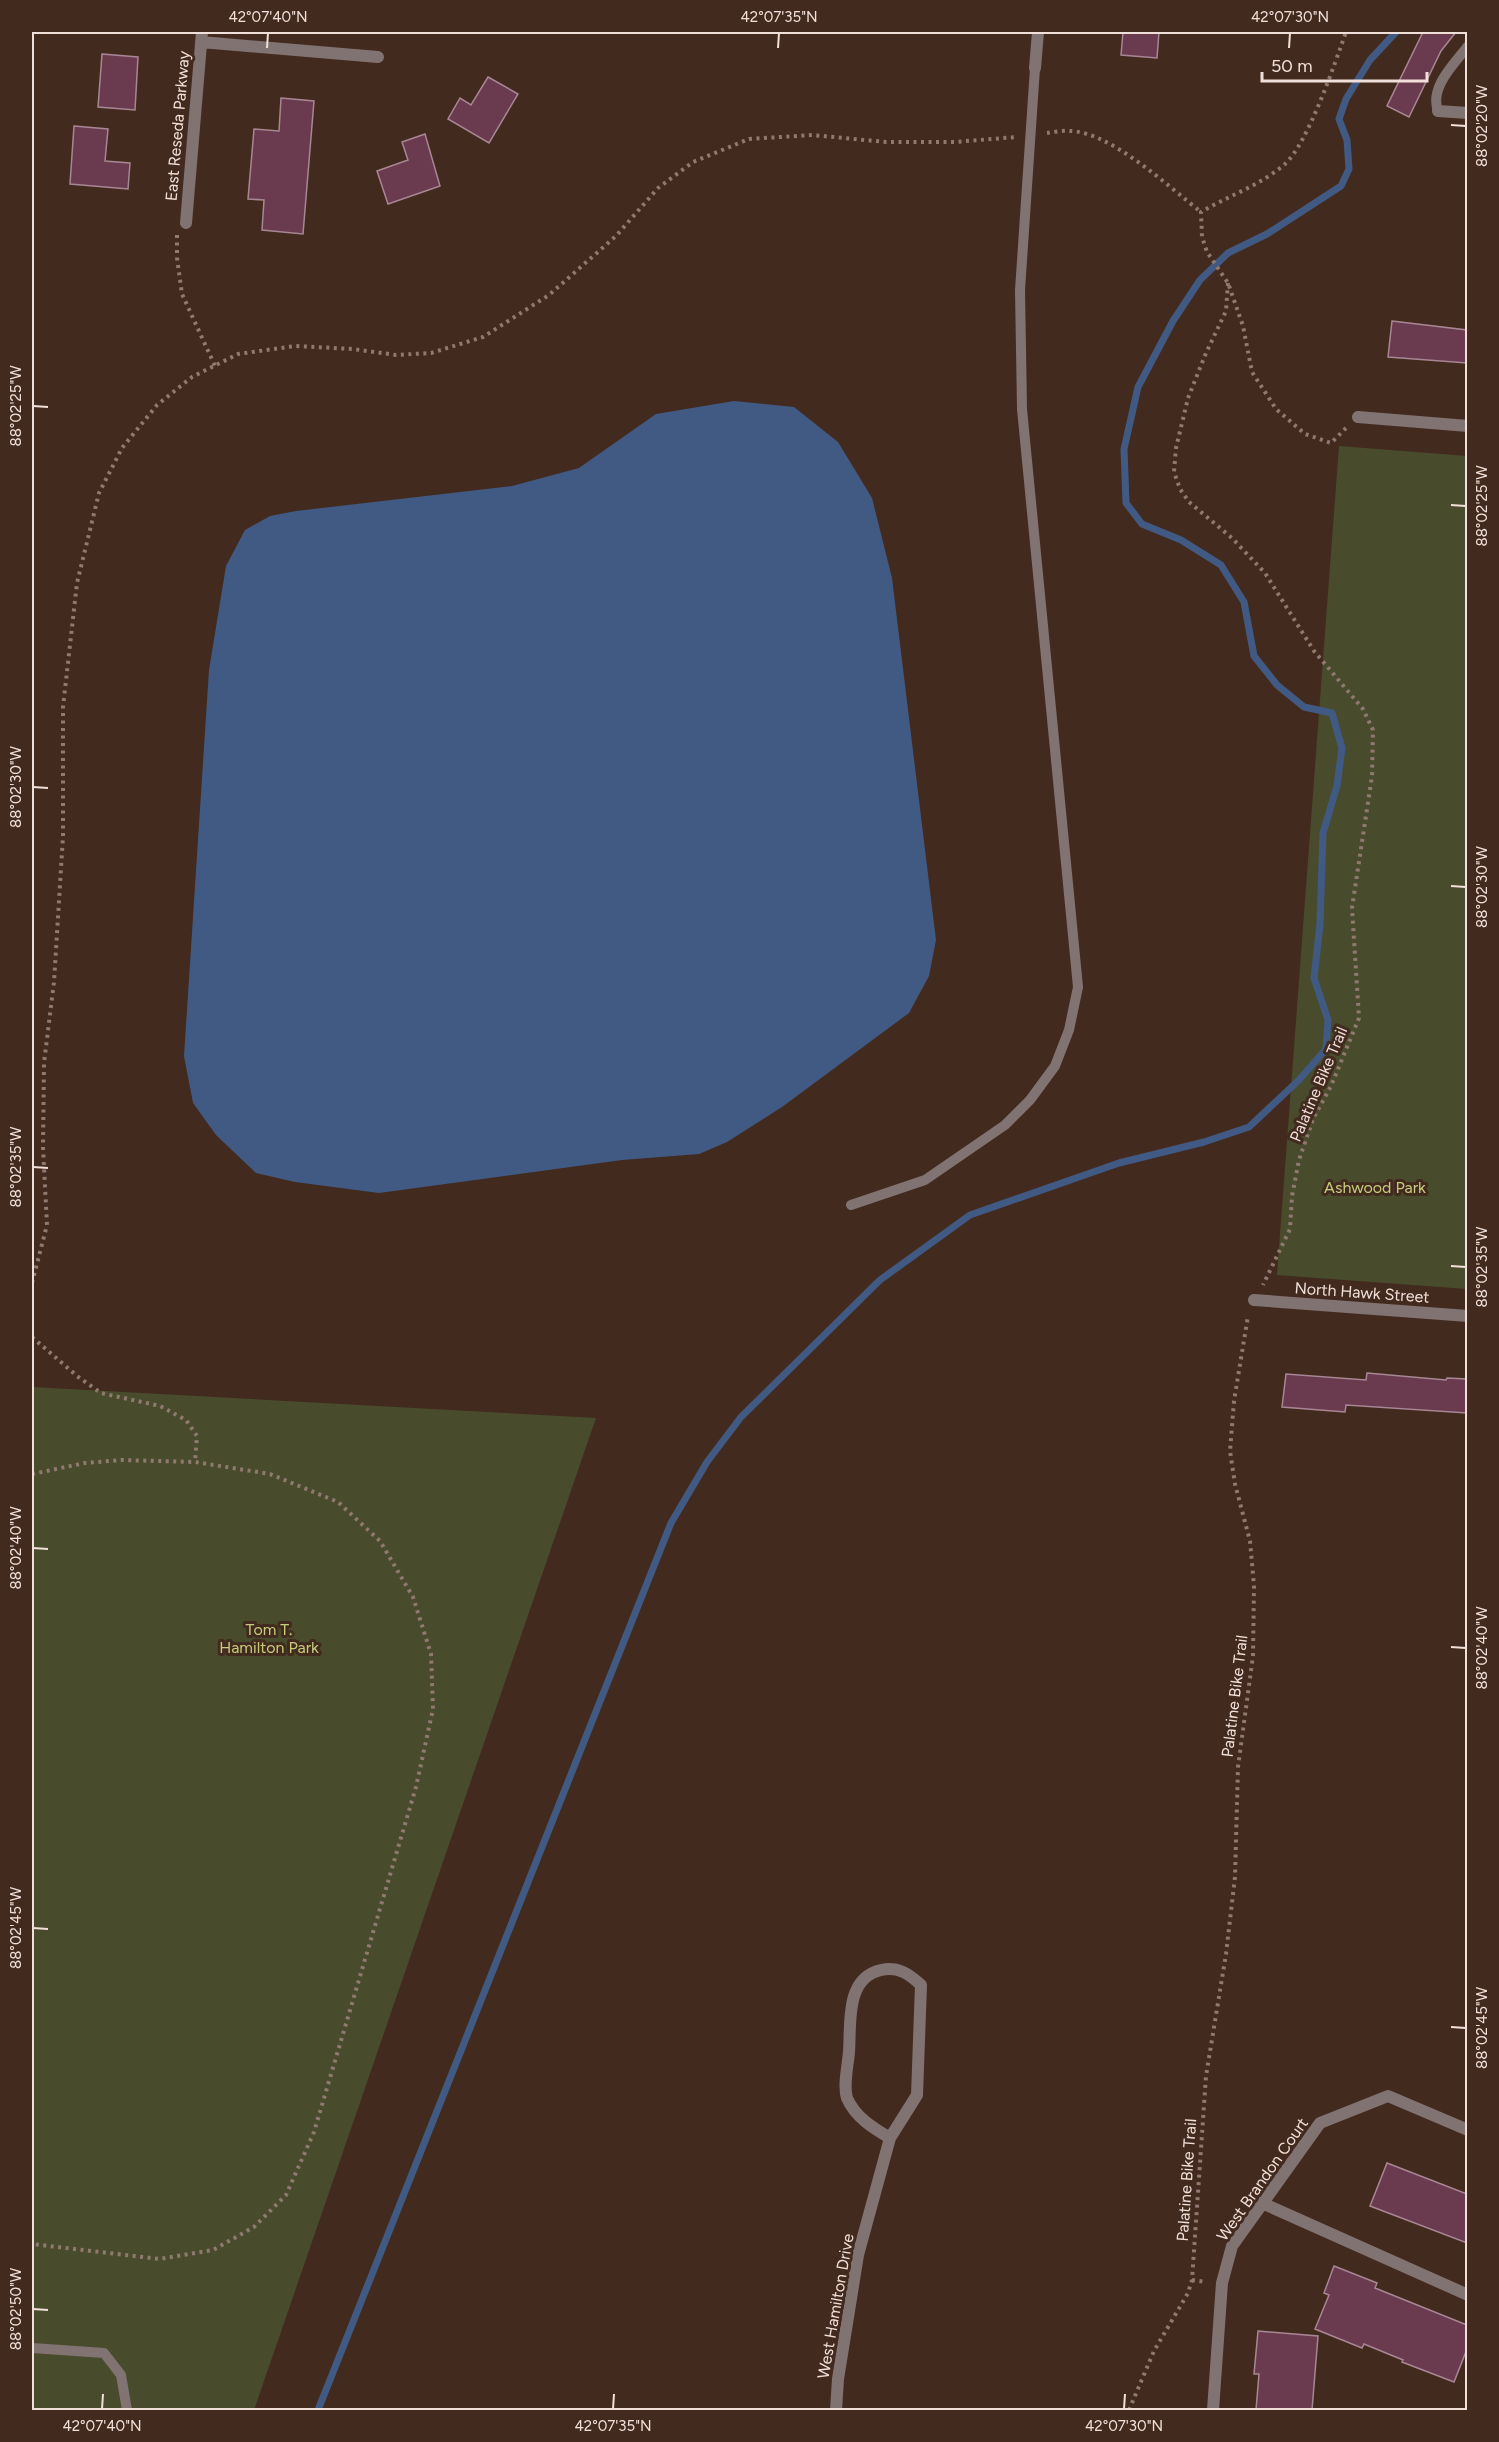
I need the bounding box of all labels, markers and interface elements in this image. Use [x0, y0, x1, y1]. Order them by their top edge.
text: 42°07'40"N [228, 8, 308, 26]
text: 42°07'35"N [740, 8, 818, 26]
text: 42°07'30"N [1251, 8, 1329, 26]
scale bar [1262, 45, 1427, 83]
street label: East Reseda Parkway [161, 50, 194, 202]
text: 50 m [1271, 55, 1313, 77]
text: 88°02'20"W [1473, 84, 1491, 167]
text: 88°02'25"W [7, 365, 25, 447]
text: 88°02'25"W [1473, 465, 1491, 547]
text: 88°02'30"W [7, 745, 25, 828]
text: 88°02'30"W [1473, 845, 1491, 928]
street label: Palatine Bike Trail [1286, 1024, 1351, 1145]
text: 88°02'35"W [7, 1126, 25, 1207]
park label: Ashwood Park [1324, 1178, 1426, 1197]
text: 88°02'35"W [1473, 1226, 1491, 1307]
street label: North Hawk Street [1294, 1278, 1430, 1307]
text: 88°02'40"W [7, 1506, 25, 1590]
text: 88°02'40"W [1473, 1606, 1491, 1690]
park label: Tom T. Hamilton Park [219, 1620, 319, 1657]
street label: Palatine Bike Trail [1218, 1634, 1251, 1758]
text: 88°02'45"W [7, 1886, 25, 1969]
text: 88°02'45"W [1473, 1986, 1491, 2069]
street label: West Brandon Court [1213, 2114, 1312, 2245]
street label: Palatine Bike Trail [1173, 2118, 1200, 2242]
street label: West Hamilton Drive [813, 2232, 858, 2380]
text: 88°02'50"W [7, 2267, 25, 2350]
text: 42°07'40"N [62, 2417, 142, 2435]
text: 42°07'35"N [574, 2417, 652, 2435]
text: 42°07'30"N [1085, 2417, 1163, 2435]

